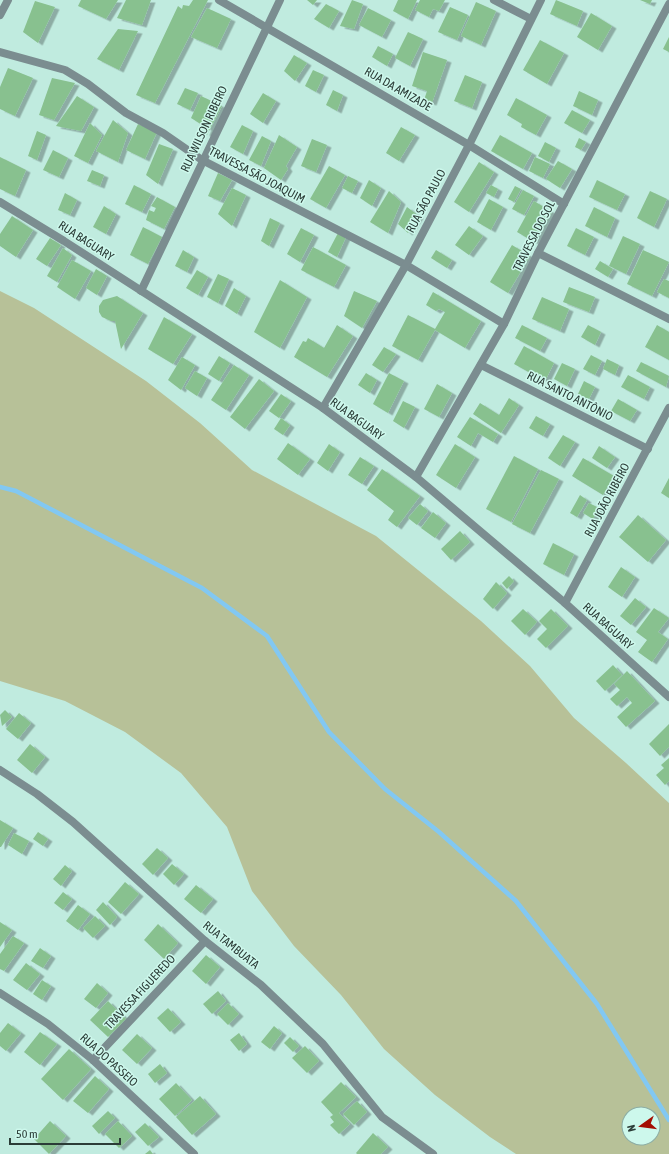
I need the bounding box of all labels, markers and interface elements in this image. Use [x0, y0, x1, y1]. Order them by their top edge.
street label: RUA DA AMIZADE [362, 64, 434, 114]
street label: RUA WILSON RIBEIRO [178, 84, 230, 174]
street label: TRAVESSA SÃO JOAQUIM [206, 144, 308, 206]
street label: RUA SÃO PAULO [403, 167, 449, 235]
street label: TRAVESSA DO SOL [510, 198, 558, 274]
street label: RUA BAGUARY [56, 218, 117, 264]
street label: RUA SANTO ANTÔNIO [525, 368, 615, 424]
street label: RUA BAGUARY [328, 395, 387, 443]
street label: RUA JOÃO RIBEIRO [582, 461, 632, 539]
street label: RUA BAGUARY [580, 600, 636, 653]
street label: RUA TAMBUATA [200, 918, 262, 972]
street label: TRAVESSA FIGUEREDO [102, 952, 178, 1032]
street label: RUA DO PASSEIO [77, 1031, 141, 1089]
north arrow [621, 1106, 661, 1146]
scale bar [10, 1120, 120, 1146]
text: N [625, 1124, 638, 1133]
text: 50 m [16, 1127, 38, 1141]

